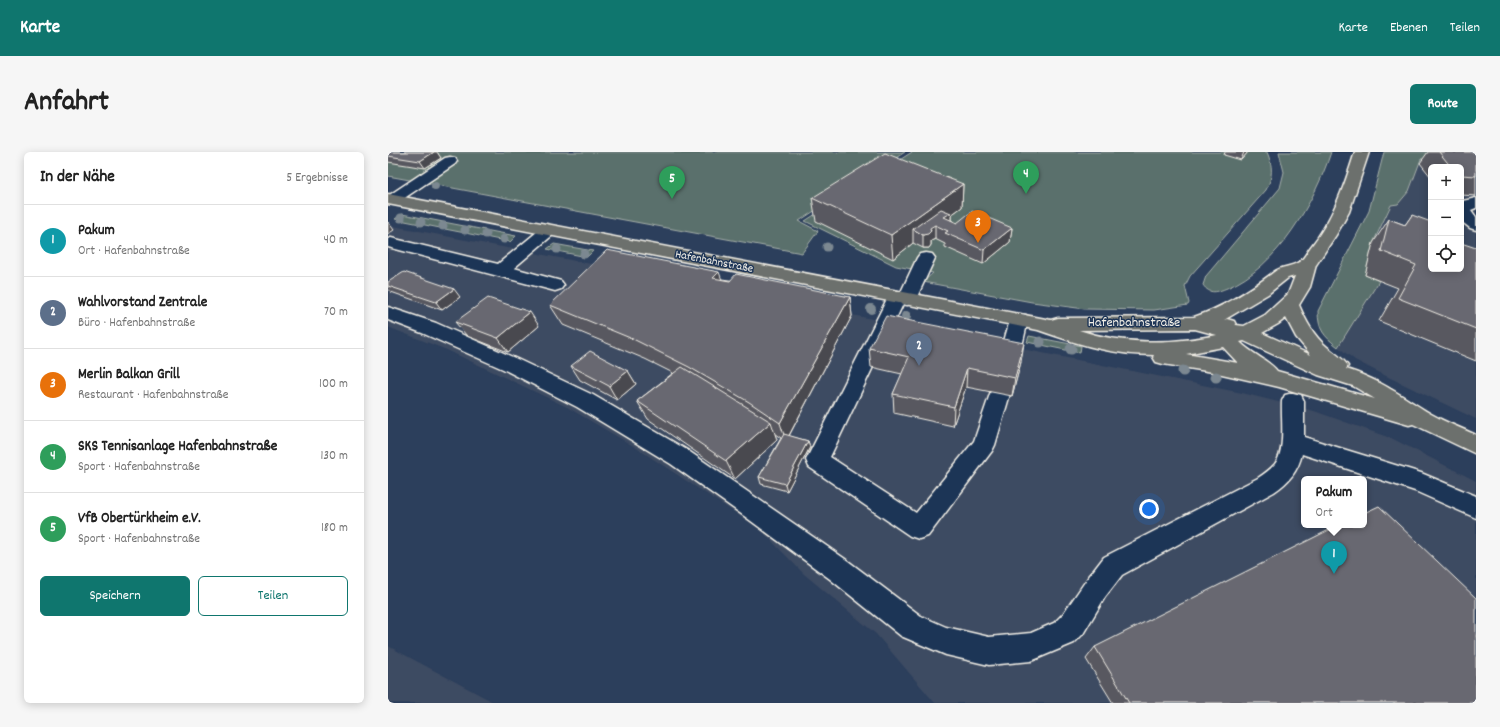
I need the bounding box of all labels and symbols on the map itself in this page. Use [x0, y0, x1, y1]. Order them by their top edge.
pin: 4 [1013, 161, 1039, 194]
pin: 5 [659, 166, 685, 199]
pin: 3 [965, 210, 991, 243]
street label: Hafenbahnstraße [673, 246, 755, 278]
street label: Hafenbahnstraße [1088, 313, 1180, 333]
pin: 2 [906, 333, 932, 366]
your location [1139, 499, 1159, 519]
pin: 1 [1321, 541, 1347, 574]

